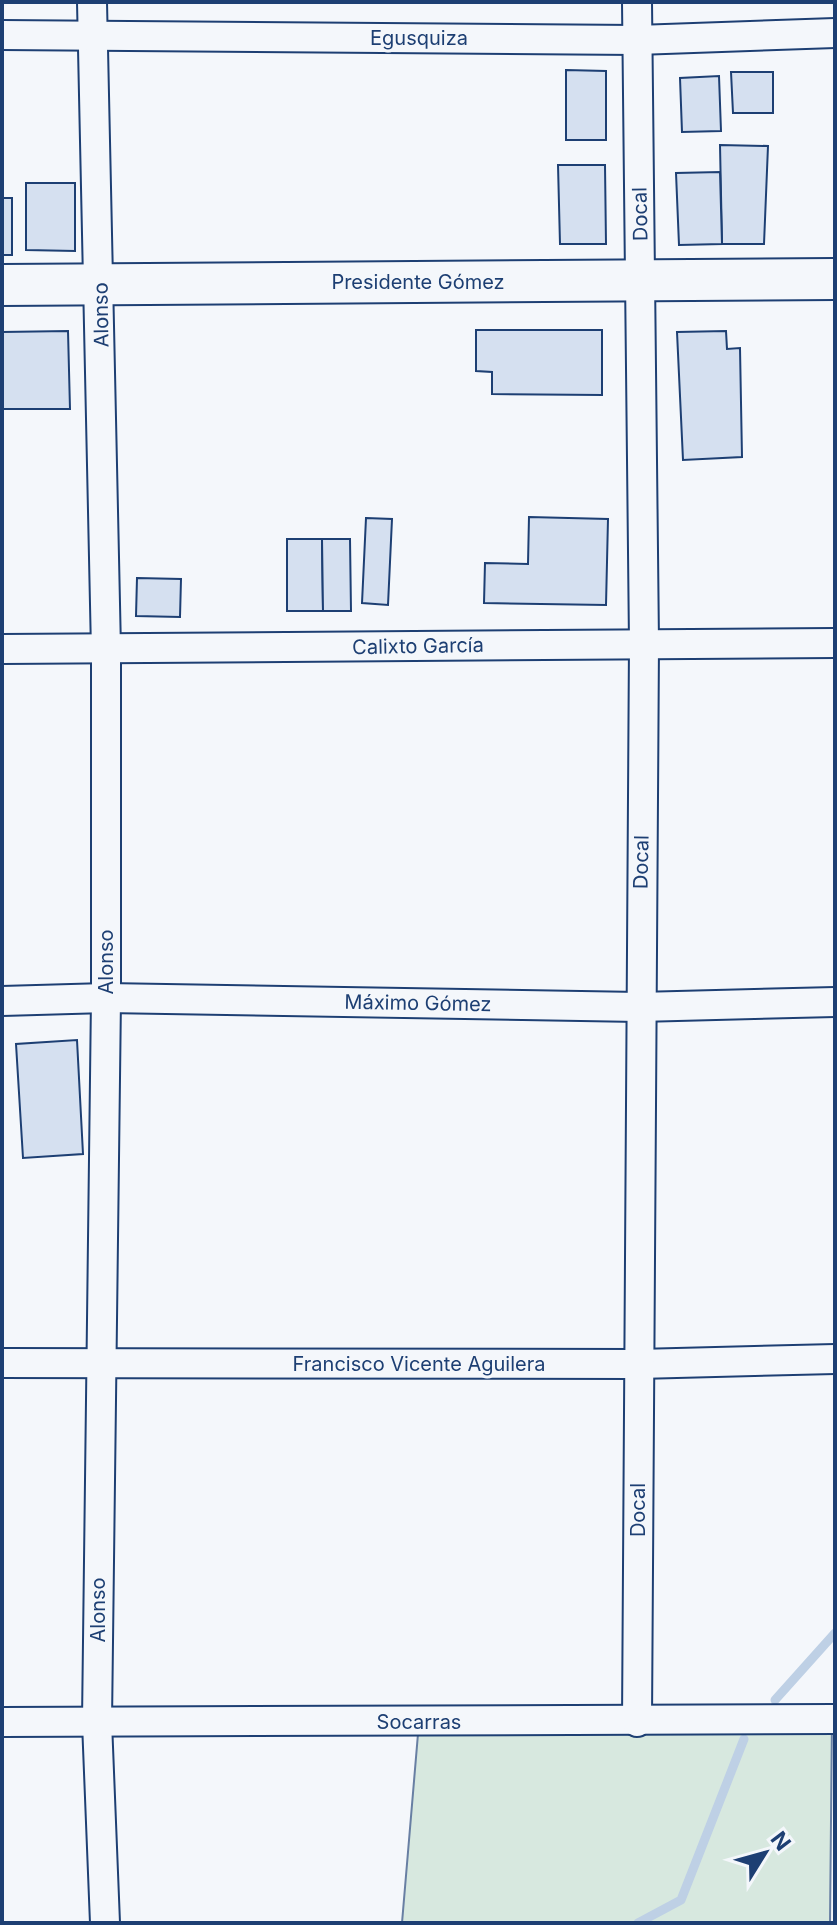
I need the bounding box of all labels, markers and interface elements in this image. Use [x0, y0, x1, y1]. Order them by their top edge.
street label: Egusquiza [370, 26, 468, 50]
street label: Docal [628, 187, 652, 241]
street label: Presidente Gómez [331, 270, 505, 294]
street label: Alonso [88, 282, 114, 348]
street label: Calixto García [352, 633, 484, 659]
street label: Docal [629, 835, 653, 889]
street label: Alonso [94, 930, 118, 995]
street label: Máximo Gómez [344, 990, 492, 1016]
street label: Francisco Vicente Aguilera [293, 1352, 545, 1376]
street label: Docal [626, 1483, 650, 1537]
street label: Alonso [86, 1578, 110, 1643]
street label: Socarras [377, 1710, 461, 1734]
north arrow [725, 1813, 805, 1893]
text: N [766, 1826, 796, 1855]

